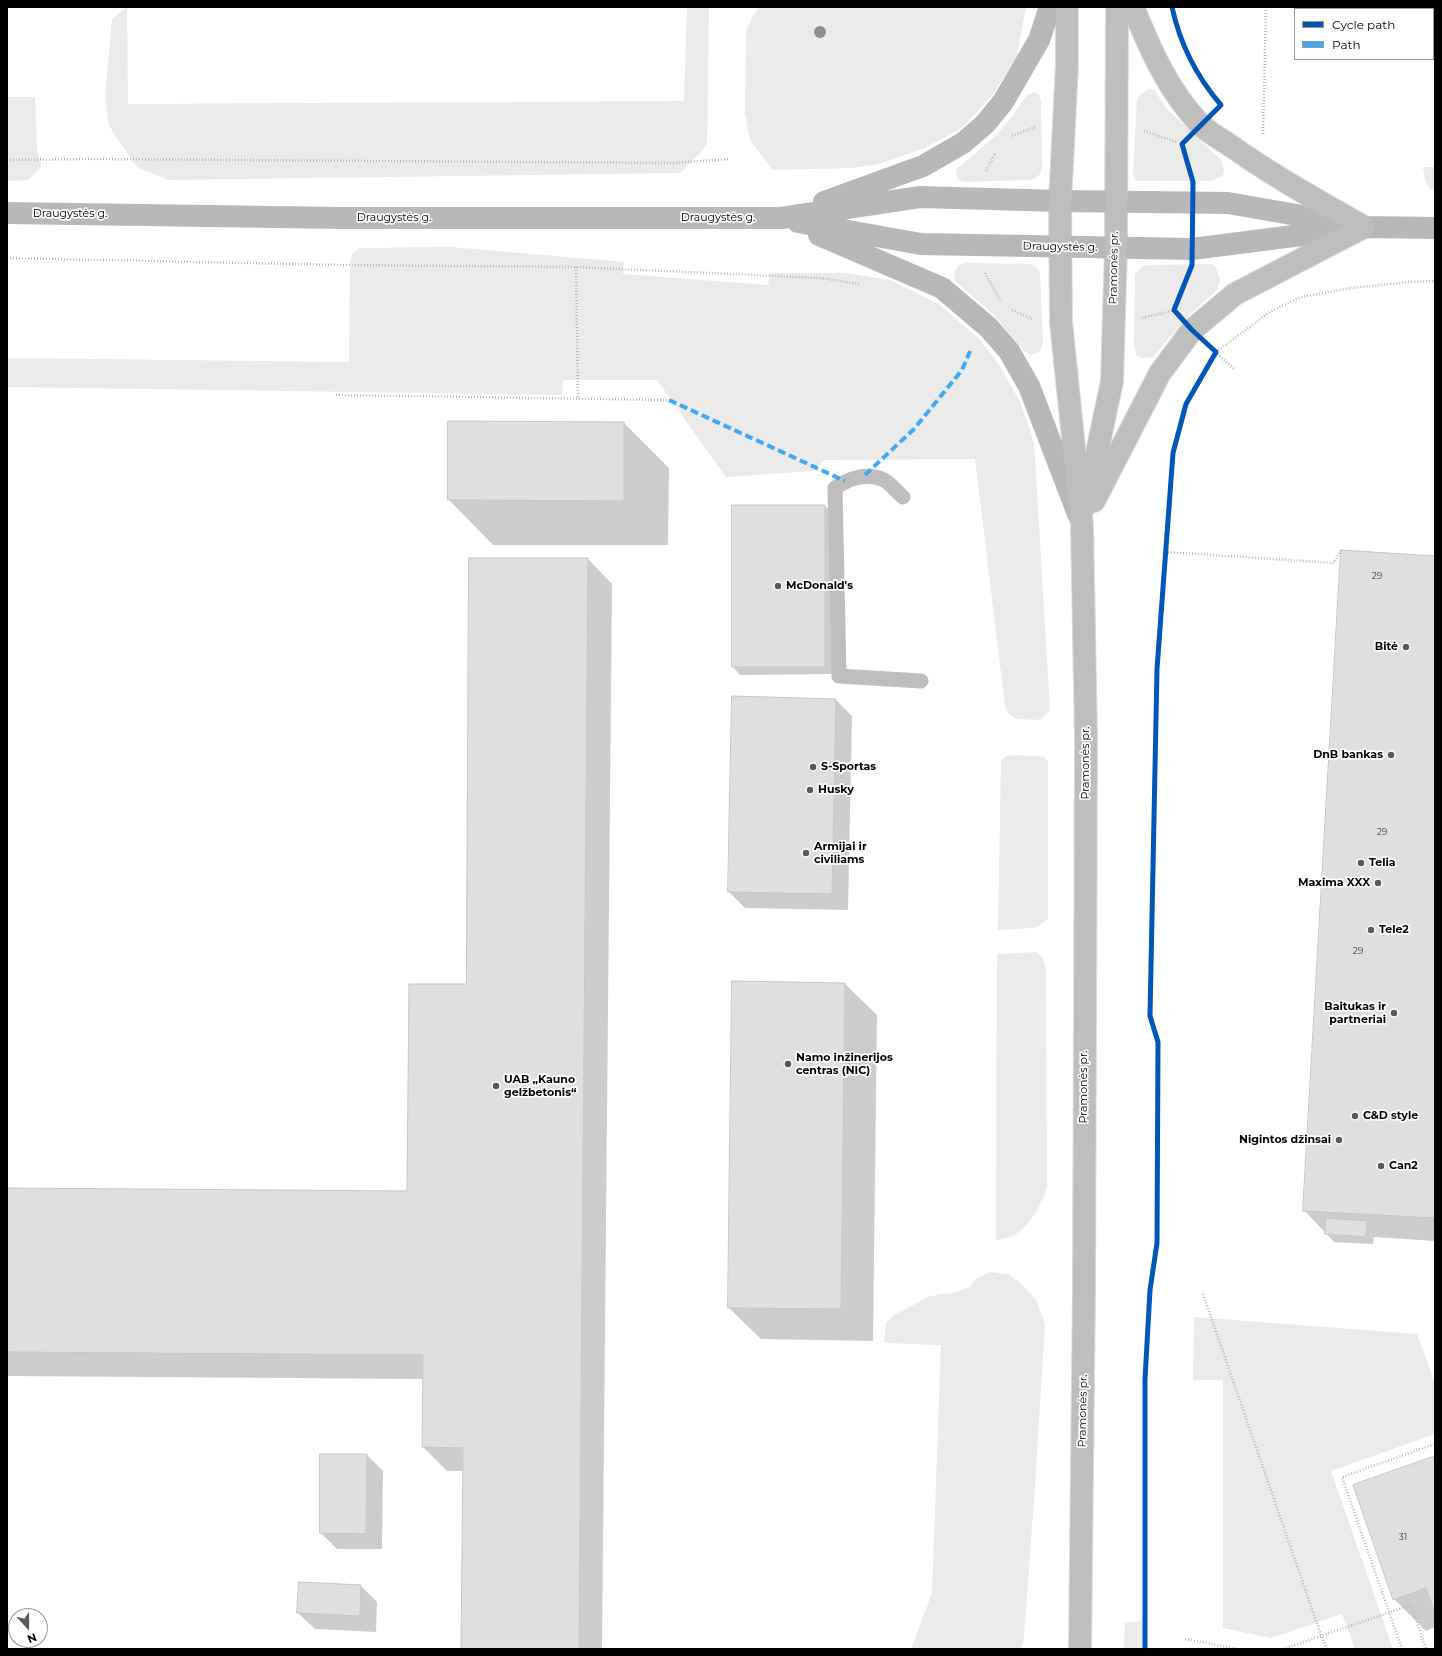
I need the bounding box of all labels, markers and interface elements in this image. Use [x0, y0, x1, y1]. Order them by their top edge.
legend [1294, 8, 1434, 60]
text: Cycle path [1332, 17, 1395, 32]
text: Path [1332, 37, 1361, 52]
street label: Draugystės g. [33, 207, 107, 221]
street label: Draugystės g. [357, 211, 431, 225]
street label: Draugystės g. [681, 211, 755, 225]
street label: Pramonės pr. [1107, 231, 1121, 305]
street label: Draugystės g. [1023, 240, 1097, 254]
house number: 29 [1372, 571, 1382, 581]
place label: McDonald's [786, 579, 853, 593]
marker: McDonald's [773, 581, 783, 591]
place label: Bitė [1375, 640, 1398, 654]
marker: Bitė [1401, 642, 1411, 652]
street label: Pramonės pr. [1079, 726, 1093, 800]
place label: DnB bankas [1313, 748, 1383, 762]
marker: DnB bankas [1386, 750, 1396, 760]
place label: S-Sportas [821, 760, 876, 774]
marker: S-Sportas [808, 762, 818, 772]
place label: Husky [818, 783, 854, 797]
marker: Husky [805, 785, 815, 795]
house number: 29 [1377, 827, 1387, 837]
place label: Armijai ir civiliams [814, 840, 867, 866]
marker: Armijai ir civiliams [801, 848, 811, 858]
place label: Telia [1369, 856, 1396, 870]
marker: Telia [1356, 858, 1366, 868]
place label: Maxima XXX [1298, 876, 1370, 890]
marker: Maxima XXX [1373, 878, 1383, 888]
place label: Tele2 [1379, 923, 1409, 937]
marker: Tele2 [1366, 925, 1376, 935]
house number: 29 [1353, 946, 1363, 956]
place label: Baitukas ir partneriai [1324, 1000, 1386, 1026]
marker: Baitukas ir partneriai [1389, 1008, 1399, 1018]
street label: Pramonės pr. [1077, 1050, 1091, 1124]
place label: Namo inžinerijos centras (NIC) [796, 1051, 893, 1077]
marker: Namo inžinerijos centras (NIC) [783, 1059, 793, 1069]
place label: UAB „Kauno gelžbetonis“ [504, 1073, 576, 1099]
marker: UAB „Kauno gelžbetonis“ [491, 1081, 501, 1091]
place label: C&D style [1363, 1109, 1418, 1123]
marker: C&D style [1350, 1111, 1360, 1121]
place label: Nigintos džinsai [1239, 1133, 1331, 1147]
marker: Nigintos džinsai [1334, 1135, 1344, 1145]
place label: Can2 [1389, 1159, 1418, 1173]
marker: Can2 [1376, 1161, 1386, 1171]
street label: Pramonės pr. [1076, 1374, 1090, 1448]
house number: 31 [1399, 1532, 1407, 1542]
north arrow [8, 1608, 48, 1648]
text: N [25, 1630, 39, 1646]

